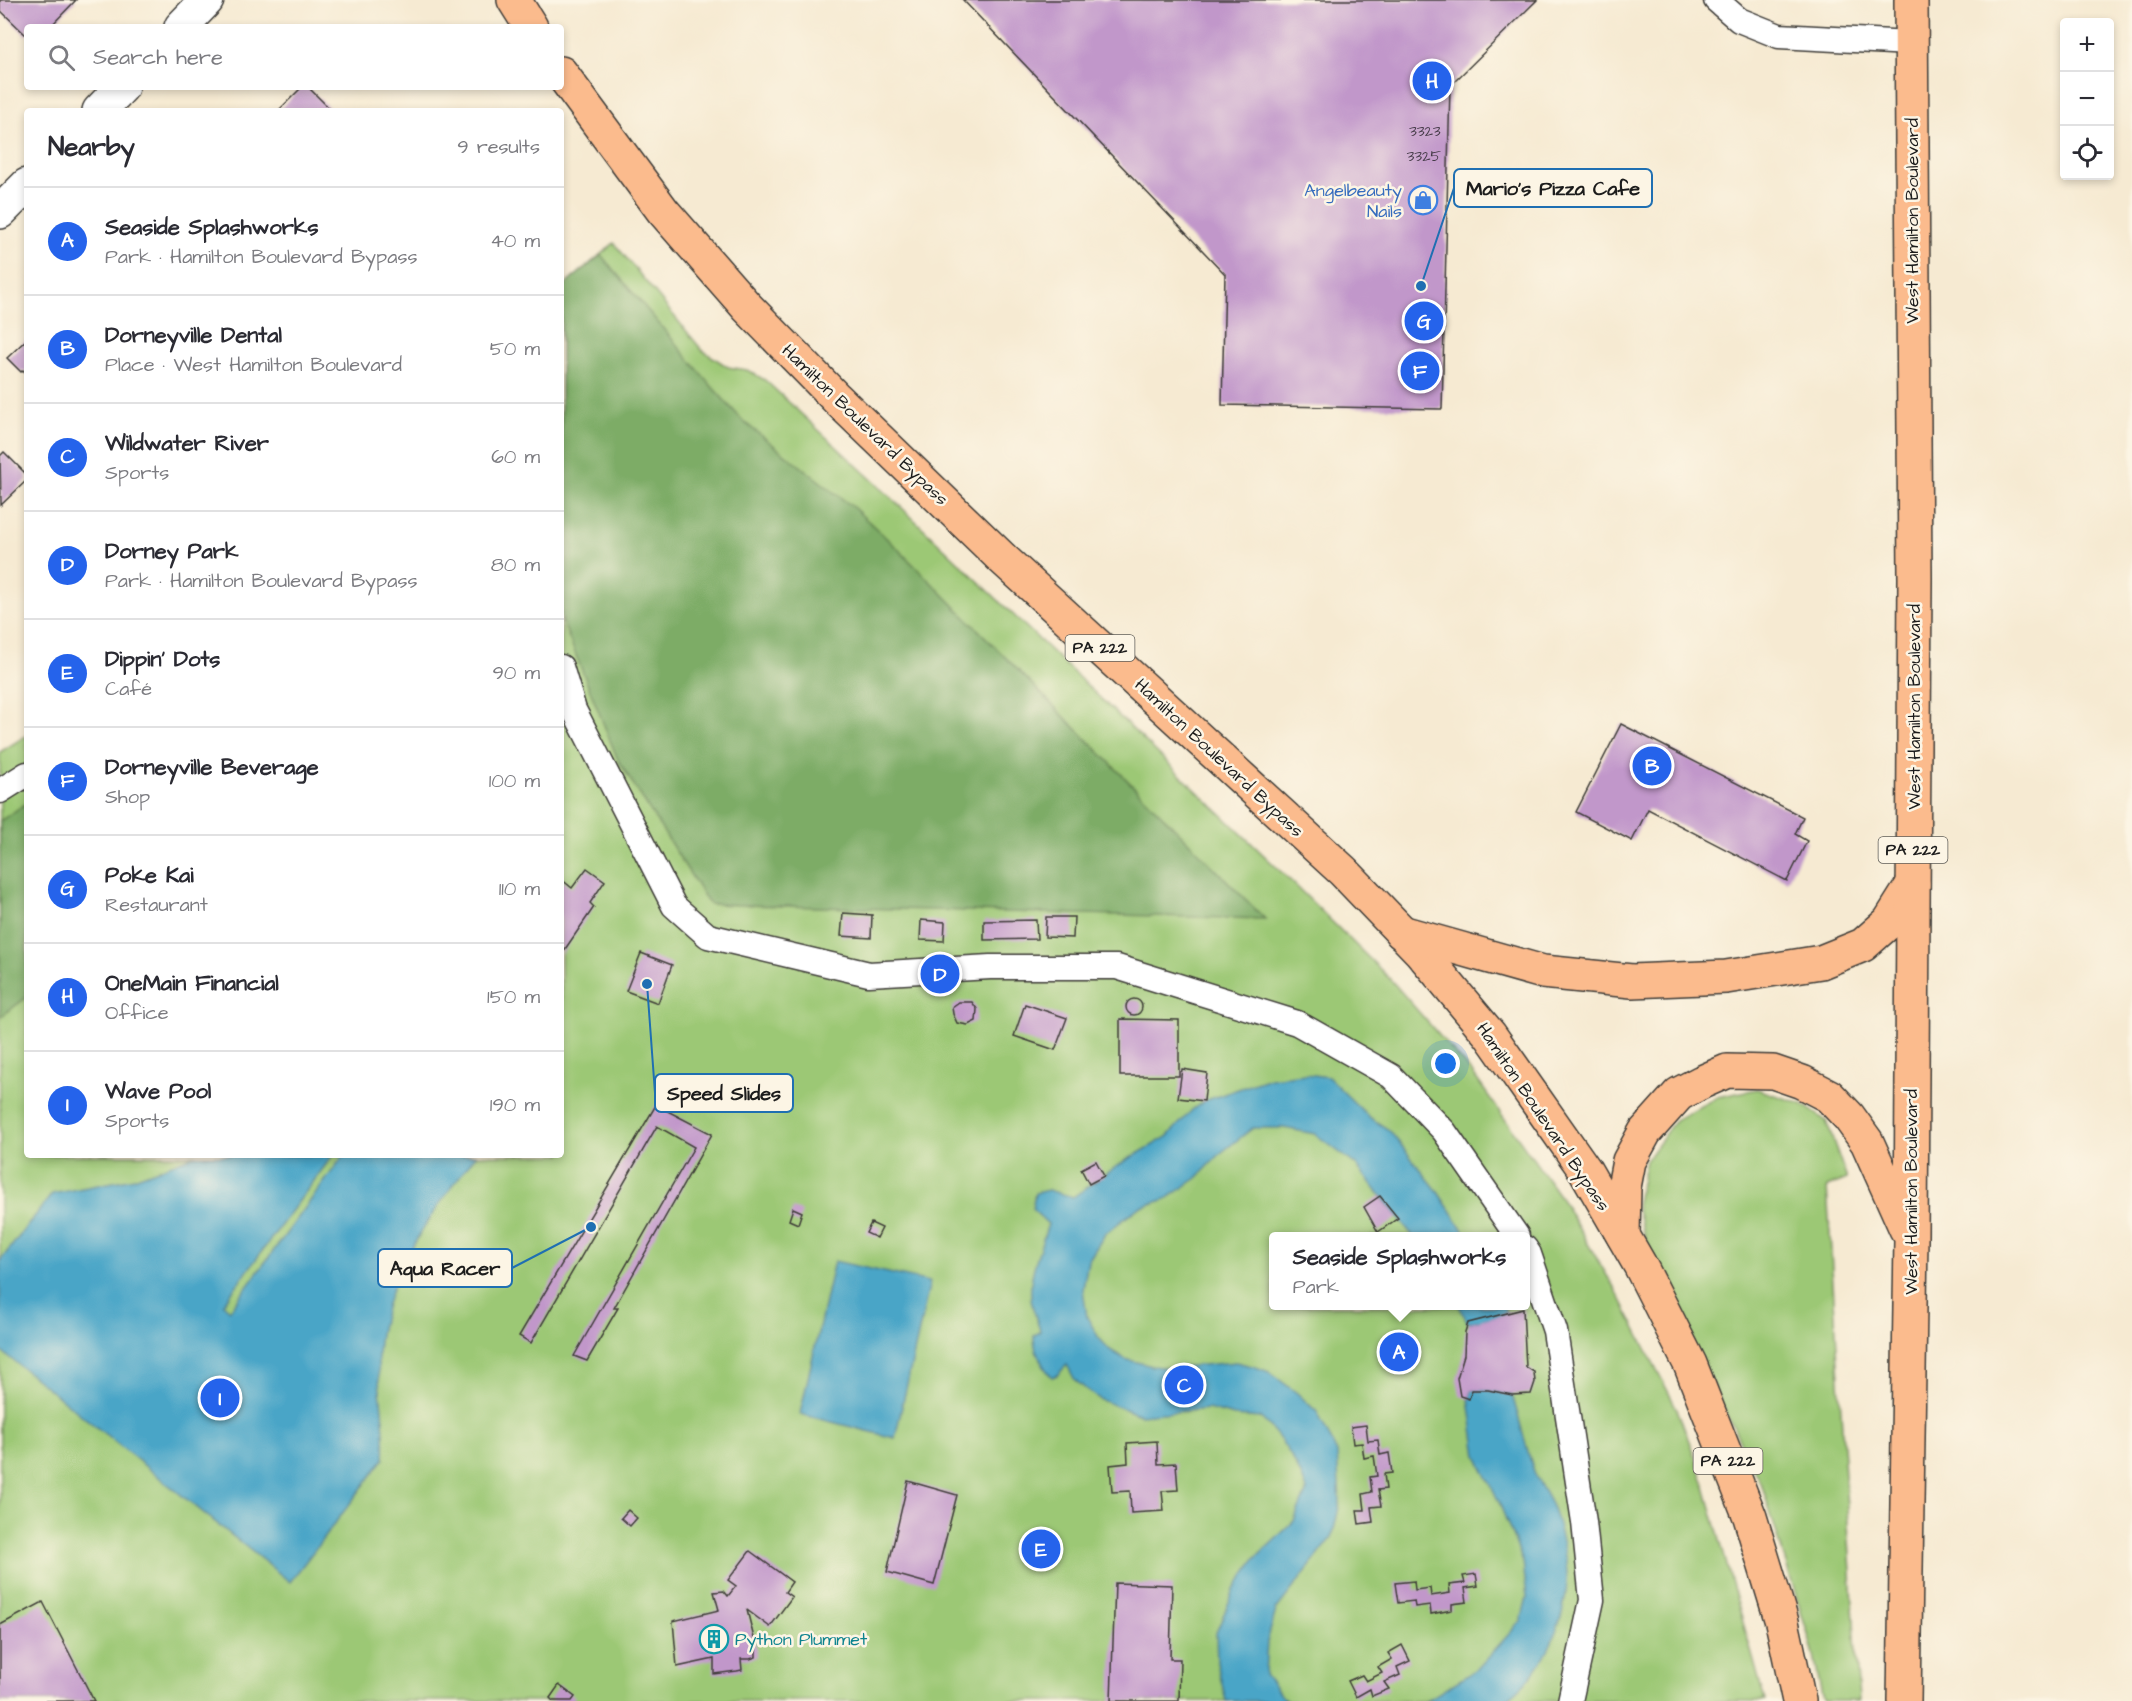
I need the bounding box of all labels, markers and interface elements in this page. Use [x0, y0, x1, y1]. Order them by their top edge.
map controls [2060, 18, 2114, 180]
button: + [2060, 18, 2114, 72]
search box [24, 24, 564, 90]
icon: search [45, 41, 78, 74]
text: Search here [93, 42, 223, 73]
pin: H [1412, 58, 1452, 104]
button: − [2060, 72, 2114, 126]
street label: West Hamilton Boulevard [1900, 118, 1925, 324]
house number: 3323 [1409, 121, 1441, 142]
button: locate [2060, 126, 2114, 180]
text: Nearby [48, 129, 135, 165]
text: 9 results [457, 133, 540, 161]
house number: 3325 [1407, 146, 1442, 167]
callout: Mario's Pizza Cafe [1454, 169, 1652, 207]
text: Mario's Pizza Cafe [1466, 175, 1640, 203]
place label: Angelbeauty Nails [1304, 178, 1402, 224]
shop icon: Angelbeauty Nails [1407, 184, 1439, 216]
text: Seaside Splashworks [105, 212, 318, 243]
text: A [61, 227, 74, 255]
text: 40 m [490, 227, 540, 255]
text: Park · Hamilton Boulevard Bypass [105, 243, 417, 271]
pin: G [1404, 298, 1444, 344]
text: Dorneyville Dental [105, 320, 282, 351]
text: B [60, 335, 75, 363]
text: 50 m [490, 335, 540, 363]
street label: Hamilton Boulevard Bypass [776, 339, 954, 512]
pin: F [1400, 348, 1440, 394]
text: Place · West Hamilton Boulevard [105, 351, 402, 379]
text: Wildwater River [105, 428, 269, 459]
text: C [60, 443, 75, 471]
text: 60 m [491, 443, 540, 471]
text: Sports [105, 459, 169, 487]
text: Dorney Park [105, 536, 238, 567]
text: D [61, 551, 74, 579]
text: 80 m [491, 551, 540, 579]
text: Park · Hamilton Boulevard Bypass [105, 567, 417, 595]
street label: West Hamilton Boulevard [1902, 604, 1927, 810]
road number: PA 222 [1066, 635, 1134, 661]
text: Dippin' Dots [105, 644, 220, 675]
text: E [62, 659, 73, 687]
text: 90 m [492, 659, 540, 687]
street label: Hamilton Boulevard Bypass [1128, 673, 1309, 844]
text: Café [105, 675, 152, 703]
pin: B [1632, 744, 1672, 789]
text: Dorneyville Beverage [105, 752, 319, 783]
text: F [61, 767, 74, 795]
text: 100 m [489, 767, 540, 795]
text: Shop [105, 783, 150, 811]
road number: PA 222 [1878, 837, 1948, 863]
text: Poke Kai [105, 860, 193, 891]
text: G [61, 875, 74, 903]
text: 110 m [499, 875, 540, 903]
text: Restaurant [105, 891, 208, 919]
pin: D [920, 952, 960, 996]
text: OneMain Financial [105, 968, 279, 999]
text: H [61, 983, 74, 1011]
text: 150 m [487, 983, 540, 1011]
text: Office [105, 999, 169, 1027]
street label: Hamilton Boulevard Bypass [1470, 1018, 1616, 1217]
your location [1431, 1049, 1460, 1078]
callout: Speed Slides [655, 1074, 793, 1112]
text: Wave Pool [105, 1076, 211, 1107]
text: Speed Slides [666, 1080, 781, 1108]
street label: West Hamilton Boulevard [1899, 1089, 1924, 1295]
text: I [66, 1091, 69, 1119]
text: 190 m [490, 1091, 540, 1119]
text: Sports [105, 1107, 169, 1135]
popup [1269, 1232, 1530, 1310]
text: Seaside Splashworks [1293, 1242, 1506, 1273]
callout: Aqua Racer [378, 1249, 512, 1287]
text: Aqua Racer [390, 1255, 501, 1283]
text: Park [1293, 1273, 1339, 1301]
pin: A [1380, 1330, 1418, 1374]
pin: C [1164, 1362, 1204, 1408]
pin: I [200, 1376, 240, 1420]
road number: PA 222 [1694, 1448, 1762, 1474]
pin: E [1022, 1526, 1060, 1572]
building icon: Python Plummet [698, 1623, 730, 1655]
place label: Python Plummet [735, 1627, 868, 1653]

